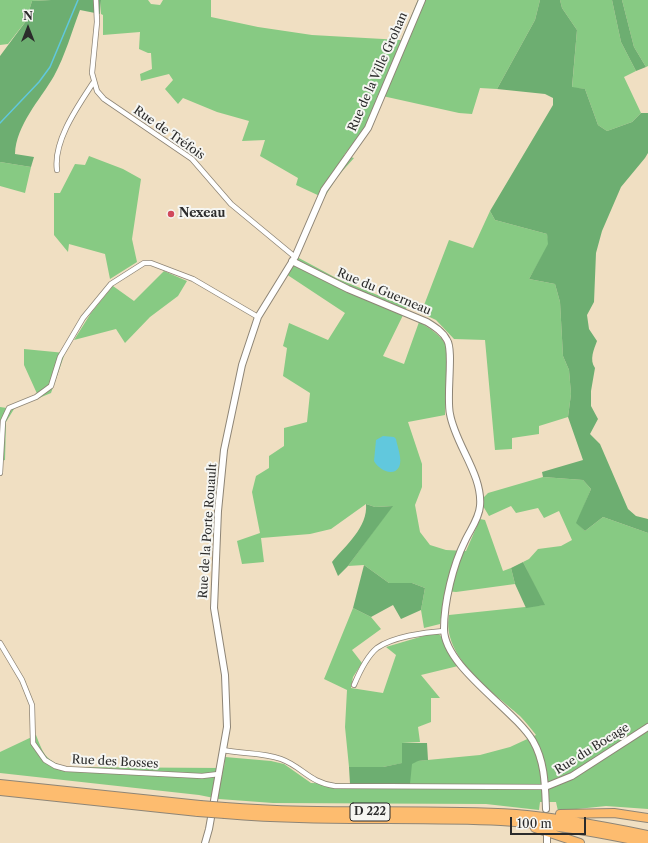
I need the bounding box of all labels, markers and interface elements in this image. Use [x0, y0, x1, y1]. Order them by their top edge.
north arrow [8, 8, 48, 48]
text: N [23, 9, 33, 23]
street label: Rue de la Ville Grohan [345, 10, 411, 134]
street label: Rue de Tréfois [131, 103, 207, 163]
place label: Nexeau [179, 207, 225, 221]
marker: Nexeau [166, 209, 176, 219]
street label: Rue du Guerneau [335, 266, 433, 318]
street label: Rue de la Porte Rouault [196, 463, 220, 599]
street label: Rue du Bocage [552, 720, 632, 778]
street label: Rue des Bosses [71, 753, 159, 771]
road number: D 222 [350, 803, 390, 821]
scale bar [512, 809, 588, 835]
text: 100 m [517, 816, 552, 831]

